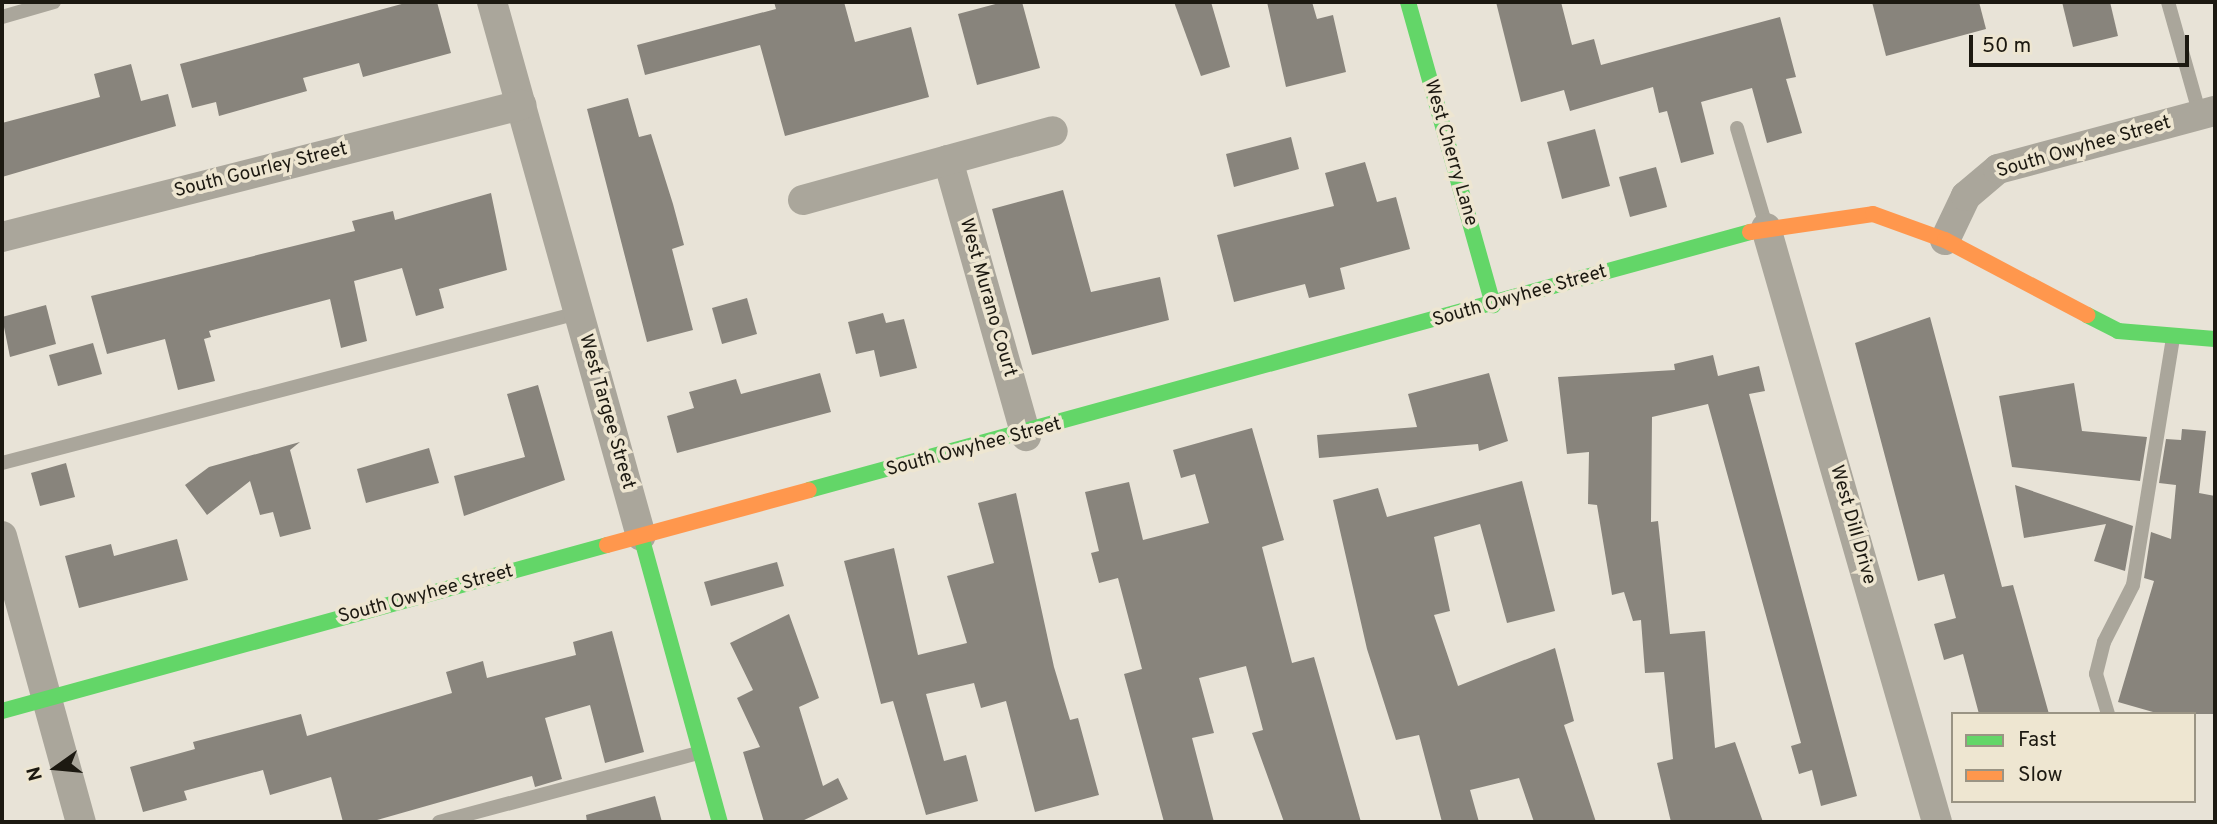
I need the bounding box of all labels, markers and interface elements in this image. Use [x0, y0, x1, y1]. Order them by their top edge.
scale bar [1972, 21, 2192, 65]
text: 50 m [1982, 33, 2031, 60]
street label: West Cherry Lane [1418, 77, 1482, 229]
street label: South Owyhee Street [1994, 112, 2174, 184]
street label: South Gourley Street [172, 138, 350, 204]
street label: West Murano Court [953, 216, 1021, 380]
street label: South Owyhee Street [1430, 261, 1610, 333]
street label: West Targee Street [573, 331, 639, 493]
street label: South Owyhee Street [884, 414, 1064, 482]
street label: West Dill Drive [1824, 463, 1880, 587]
street label: South Owyhee Street [336, 561, 516, 629]
legend [1951, 712, 2196, 803]
text: Fast [2018, 727, 2057, 754]
north arrow [21, 733, 91, 803]
text: Slow [2018, 762, 2063, 789]
text: N [22, 764, 49, 783]

